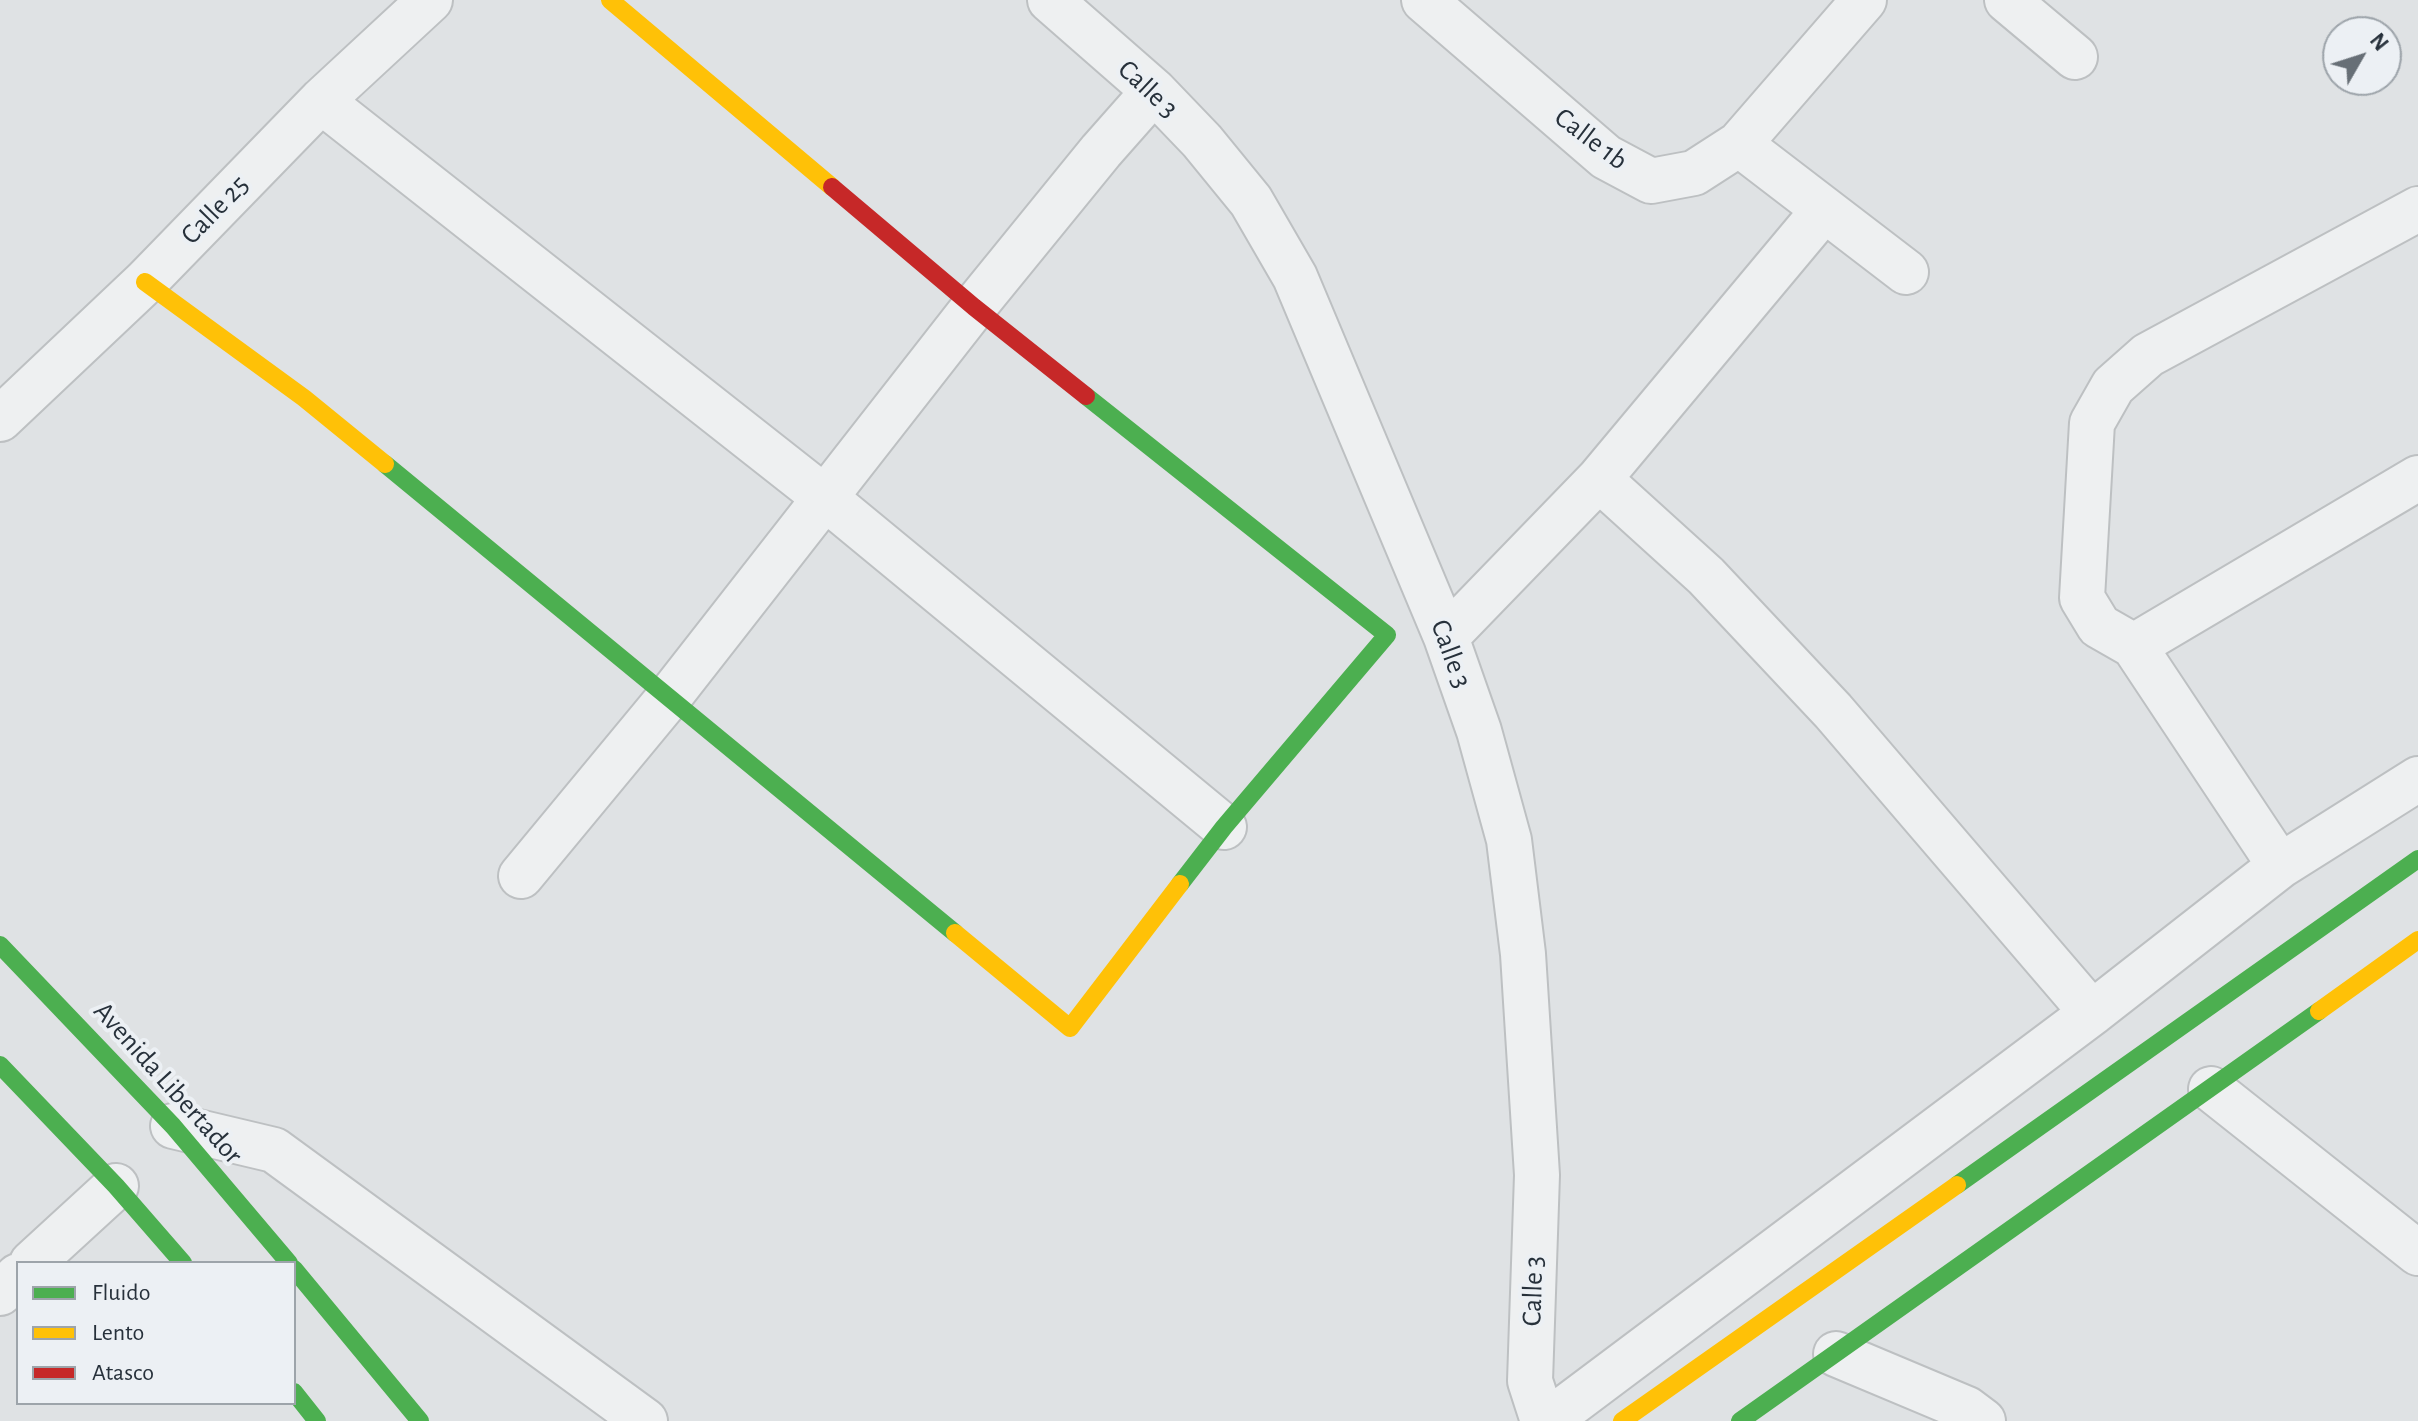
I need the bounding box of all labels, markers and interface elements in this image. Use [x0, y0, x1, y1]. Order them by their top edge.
north arrow [2322, 16, 2402, 96]
text: N [2366, 29, 2392, 55]
street label: Calle 3 [1111, 53, 1185, 125]
street label: Calle 1b [1548, 101, 1634, 177]
street label: Calle 25 [174, 168, 256, 252]
street label: Calle 3 [1423, 615, 1479, 693]
street label: Avenida Libertador [86, 995, 250, 1171]
street label: Calle 3 [1515, 1255, 1551, 1327]
legend [16, 1261, 296, 1405]
text: Fluido [92, 1281, 151, 1305]
text: Lento [92, 1321, 144, 1345]
text: Atasco [92, 1361, 154, 1385]

